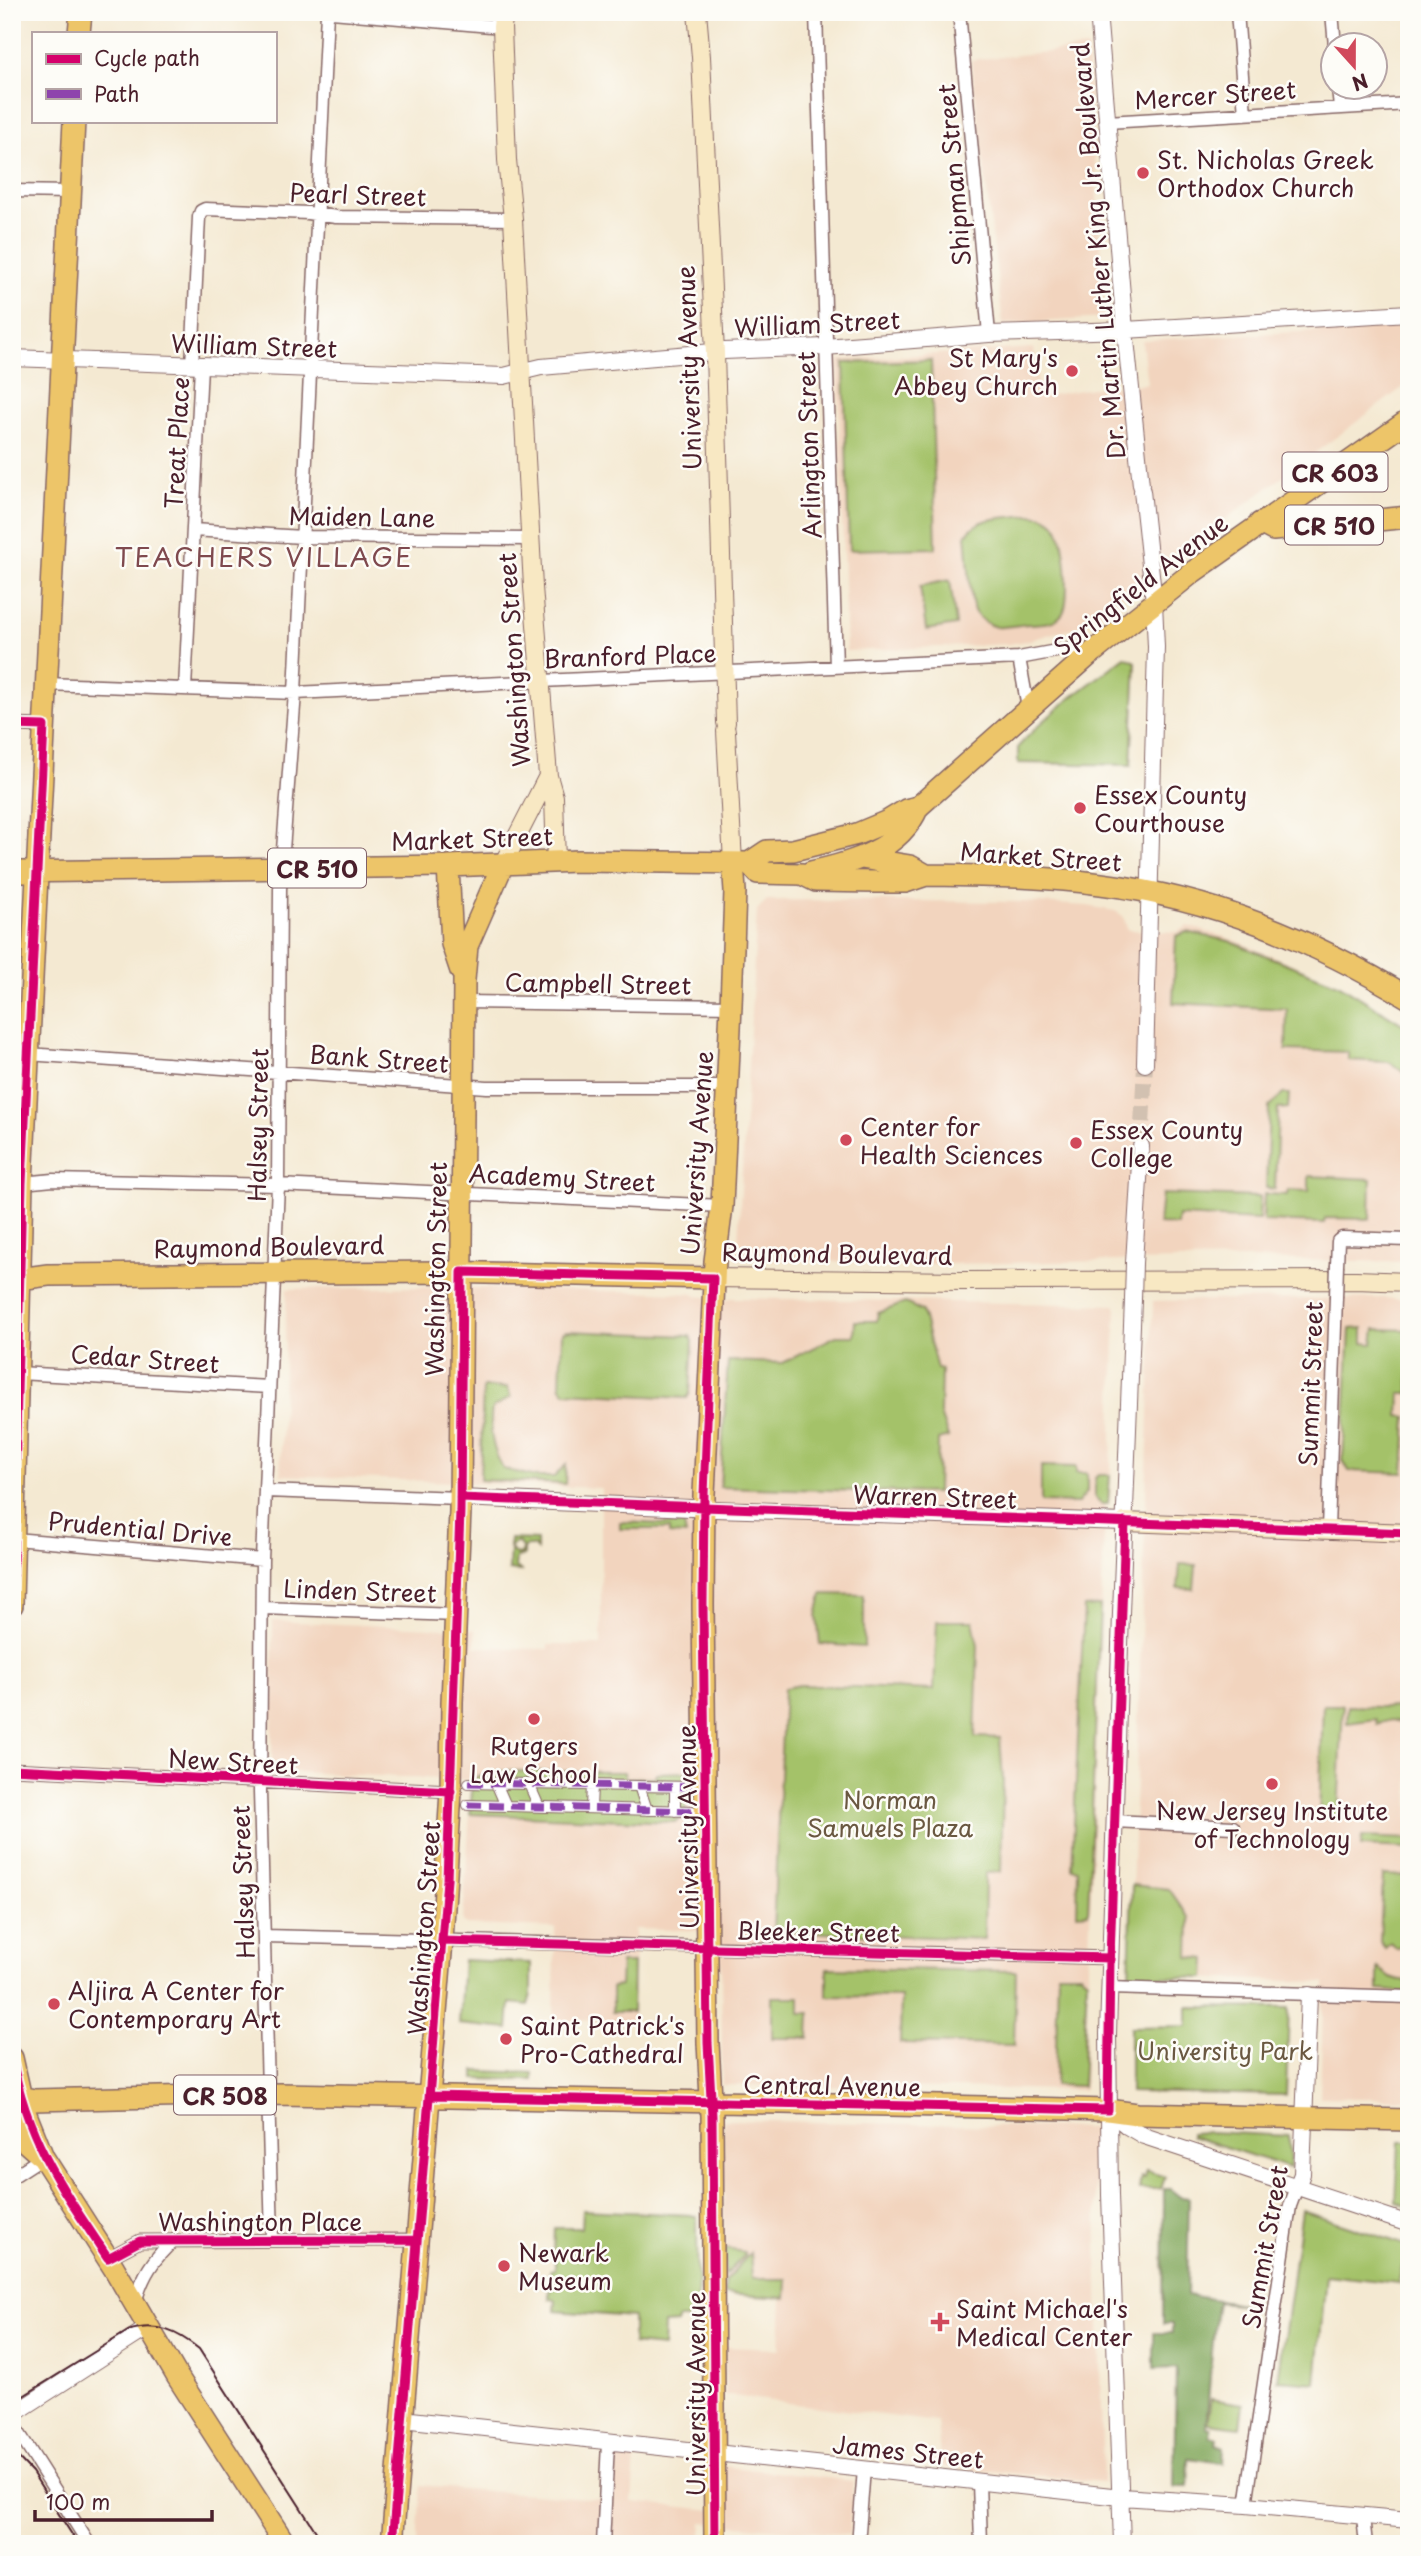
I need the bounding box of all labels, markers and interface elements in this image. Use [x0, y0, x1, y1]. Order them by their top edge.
legend [32, 32, 276, 122]
north arrow [1320, 32, 1390, 102]
text: Cycle path [94, 41, 200, 73]
street label: Dr. Martin Luther King Jr. Boulevard [1061, 41, 1133, 461]
text: N [1348, 67, 1372, 99]
street label: Mercer Street [1133, 70, 1297, 118]
text: Path [94, 77, 139, 109]
street label: Shipman Street [927, 82, 979, 268]
place label: St. Nicholas Greek Orthodox Church [1157, 141, 1374, 205]
marker: St. Nicholas Greek Orthodox Church [1135, 165, 1151, 181]
street label: Pearl Street [289, 174, 427, 214]
street label: University Avenue [666, 265, 710, 471]
street label: William Street [733, 301, 901, 345]
street label: William Street [170, 324, 338, 366]
place label: St Mary's Abbey Church [894, 339, 1058, 403]
street label: Arlington Street [787, 350, 829, 539]
marker: St Mary's Abbey Church [1064, 363, 1080, 379]
street label: Treat Place [155, 376, 197, 510]
road number: CR 603 [1282, 452, 1388, 492]
street label: Maiden Lane [288, 497, 436, 535]
street label: Springfield Avenue [1045, 504, 1235, 664]
road number: CR 510 [1285, 505, 1383, 544]
district label: TEACHERS VILLAGE [115, 537, 413, 576]
street label: Washington Street [488, 551, 538, 768]
street label: Branford Place [543, 634, 717, 676]
place label: Essex County Courthouse [1094, 776, 1247, 840]
marker: Essex County Courthouse [1072, 800, 1088, 816]
street label: Market Street [391, 817, 554, 859]
street label: Market Street [959, 832, 1123, 880]
road number: CR 510 [268, 848, 366, 888]
street label: Campbell Street [504, 963, 692, 1003]
street label: Bank Street [308, 1035, 450, 1081]
street label: Halsey Street [238, 1048, 276, 1202]
street label: University Avenue [671, 1050, 721, 1256]
place label: Center for Health Sciences [860, 1108, 1043, 1172]
place label: Essex County College [1090, 1111, 1243, 1175]
marker: Center for Health Sciences [838, 1132, 854, 1148]
marker: Essex County College [1068, 1135, 1084, 1151]
street label: Academy Street [468, 1154, 656, 1200]
street label: Washington Street [415, 1161, 455, 1377]
street label: Raymond Boulevard [153, 1226, 385, 1266]
street label: Raymond Boulevard [721, 1233, 953, 1273]
street label: Summit Street [1289, 1300, 1331, 1467]
street label: Cedar Street [69, 1335, 221, 1381]
street label: Warren Street [852, 1475, 1018, 1517]
street label: Prudential Drive [46, 1502, 234, 1554]
street label: Linden Street [283, 1569, 437, 1611]
marker: Rutgers Law School [526, 1711, 542, 1727]
street label: University Avenue [667, 1724, 707, 1930]
place label: Rutgers Law School [470, 1727, 598, 1791]
street label: New Street [167, 1740, 299, 1782]
marker: New Jersey Institute of Technology [1264, 1776, 1280, 1792]
park label: Norman Samuels Plaza [807, 1781, 973, 1845]
place label: New Jersey Institute of Technology [1156, 1792, 1388, 1856]
street label: Halsey Street [221, 1805, 263, 1959]
street label: Washington Street [398, 1819, 448, 2036]
street label: Bleeker Street [736, 1912, 900, 1950]
place label: Aljira A Center for Contemporary Art [68, 1972, 285, 2036]
marker: Aljira A Center for Contemporary Art [46, 1996, 62, 2012]
place label: Saint Patrick's Pro-Cathedral [520, 2007, 685, 2071]
marker: Saint Patrick's Pro-Cathedral [498, 2031, 514, 2047]
park label: University Park [1137, 2032, 1313, 2068]
street label: Central Avenue [743, 2065, 921, 2105]
road number: CR 508 [174, 2076, 276, 2114]
street label: Summit Street [1232, 2162, 1296, 2332]
street label: Washington Place [158, 2203, 362, 2239]
place label: Newark Museum [518, 2234, 612, 2298]
marker: Newark Museum [496, 2258, 512, 2274]
place label: Saint Michael's Medical Center [956, 2290, 1133, 2354]
street label: University Avenue [677, 2292, 713, 2496]
marker: Saint Michael's Medical Center [930, 2312, 950, 2332]
street label: James Street [831, 2425, 986, 2477]
scale bar [35, 2479, 212, 2523]
text: 100 m [46, 2485, 110, 2517]

